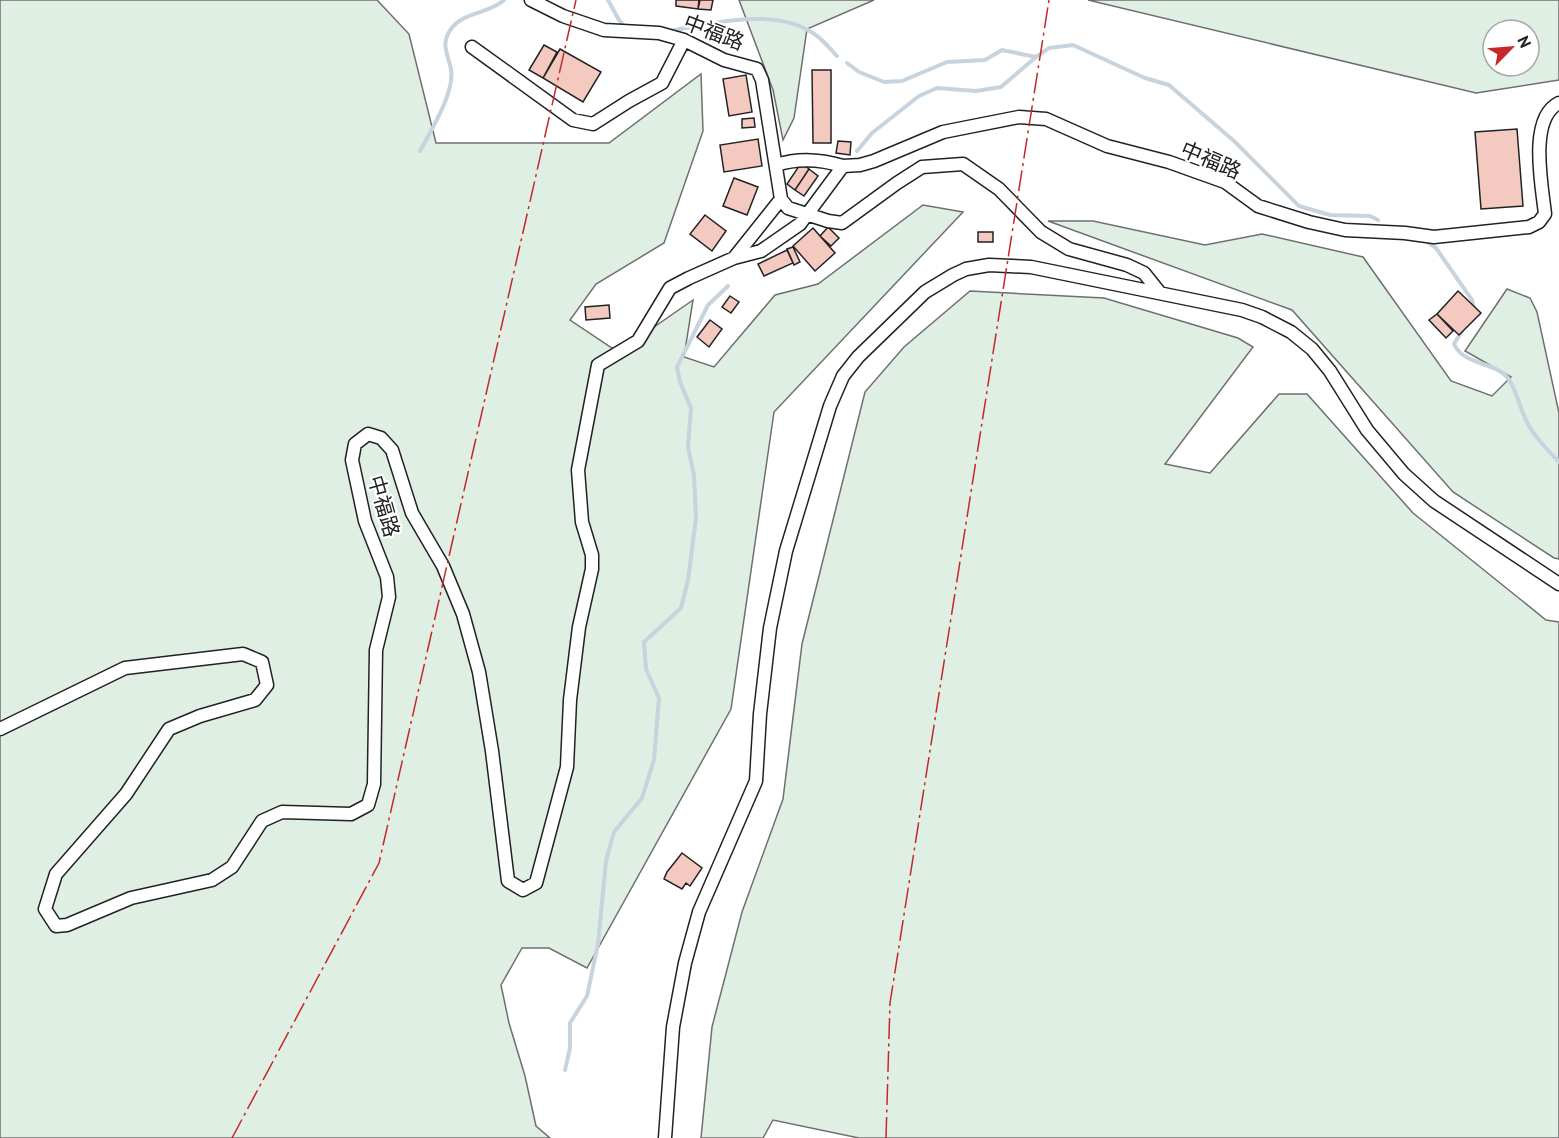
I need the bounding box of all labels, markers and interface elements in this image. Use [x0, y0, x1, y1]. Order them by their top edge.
street label: 中福路 [680, 8, 748, 56]
north arrow [1481, 18, 1541, 78]
text: N [1513, 33, 1536, 51]
street label: 中福路 [1177, 135, 1245, 185]
street label: 中福路 [362, 472, 406, 540]

